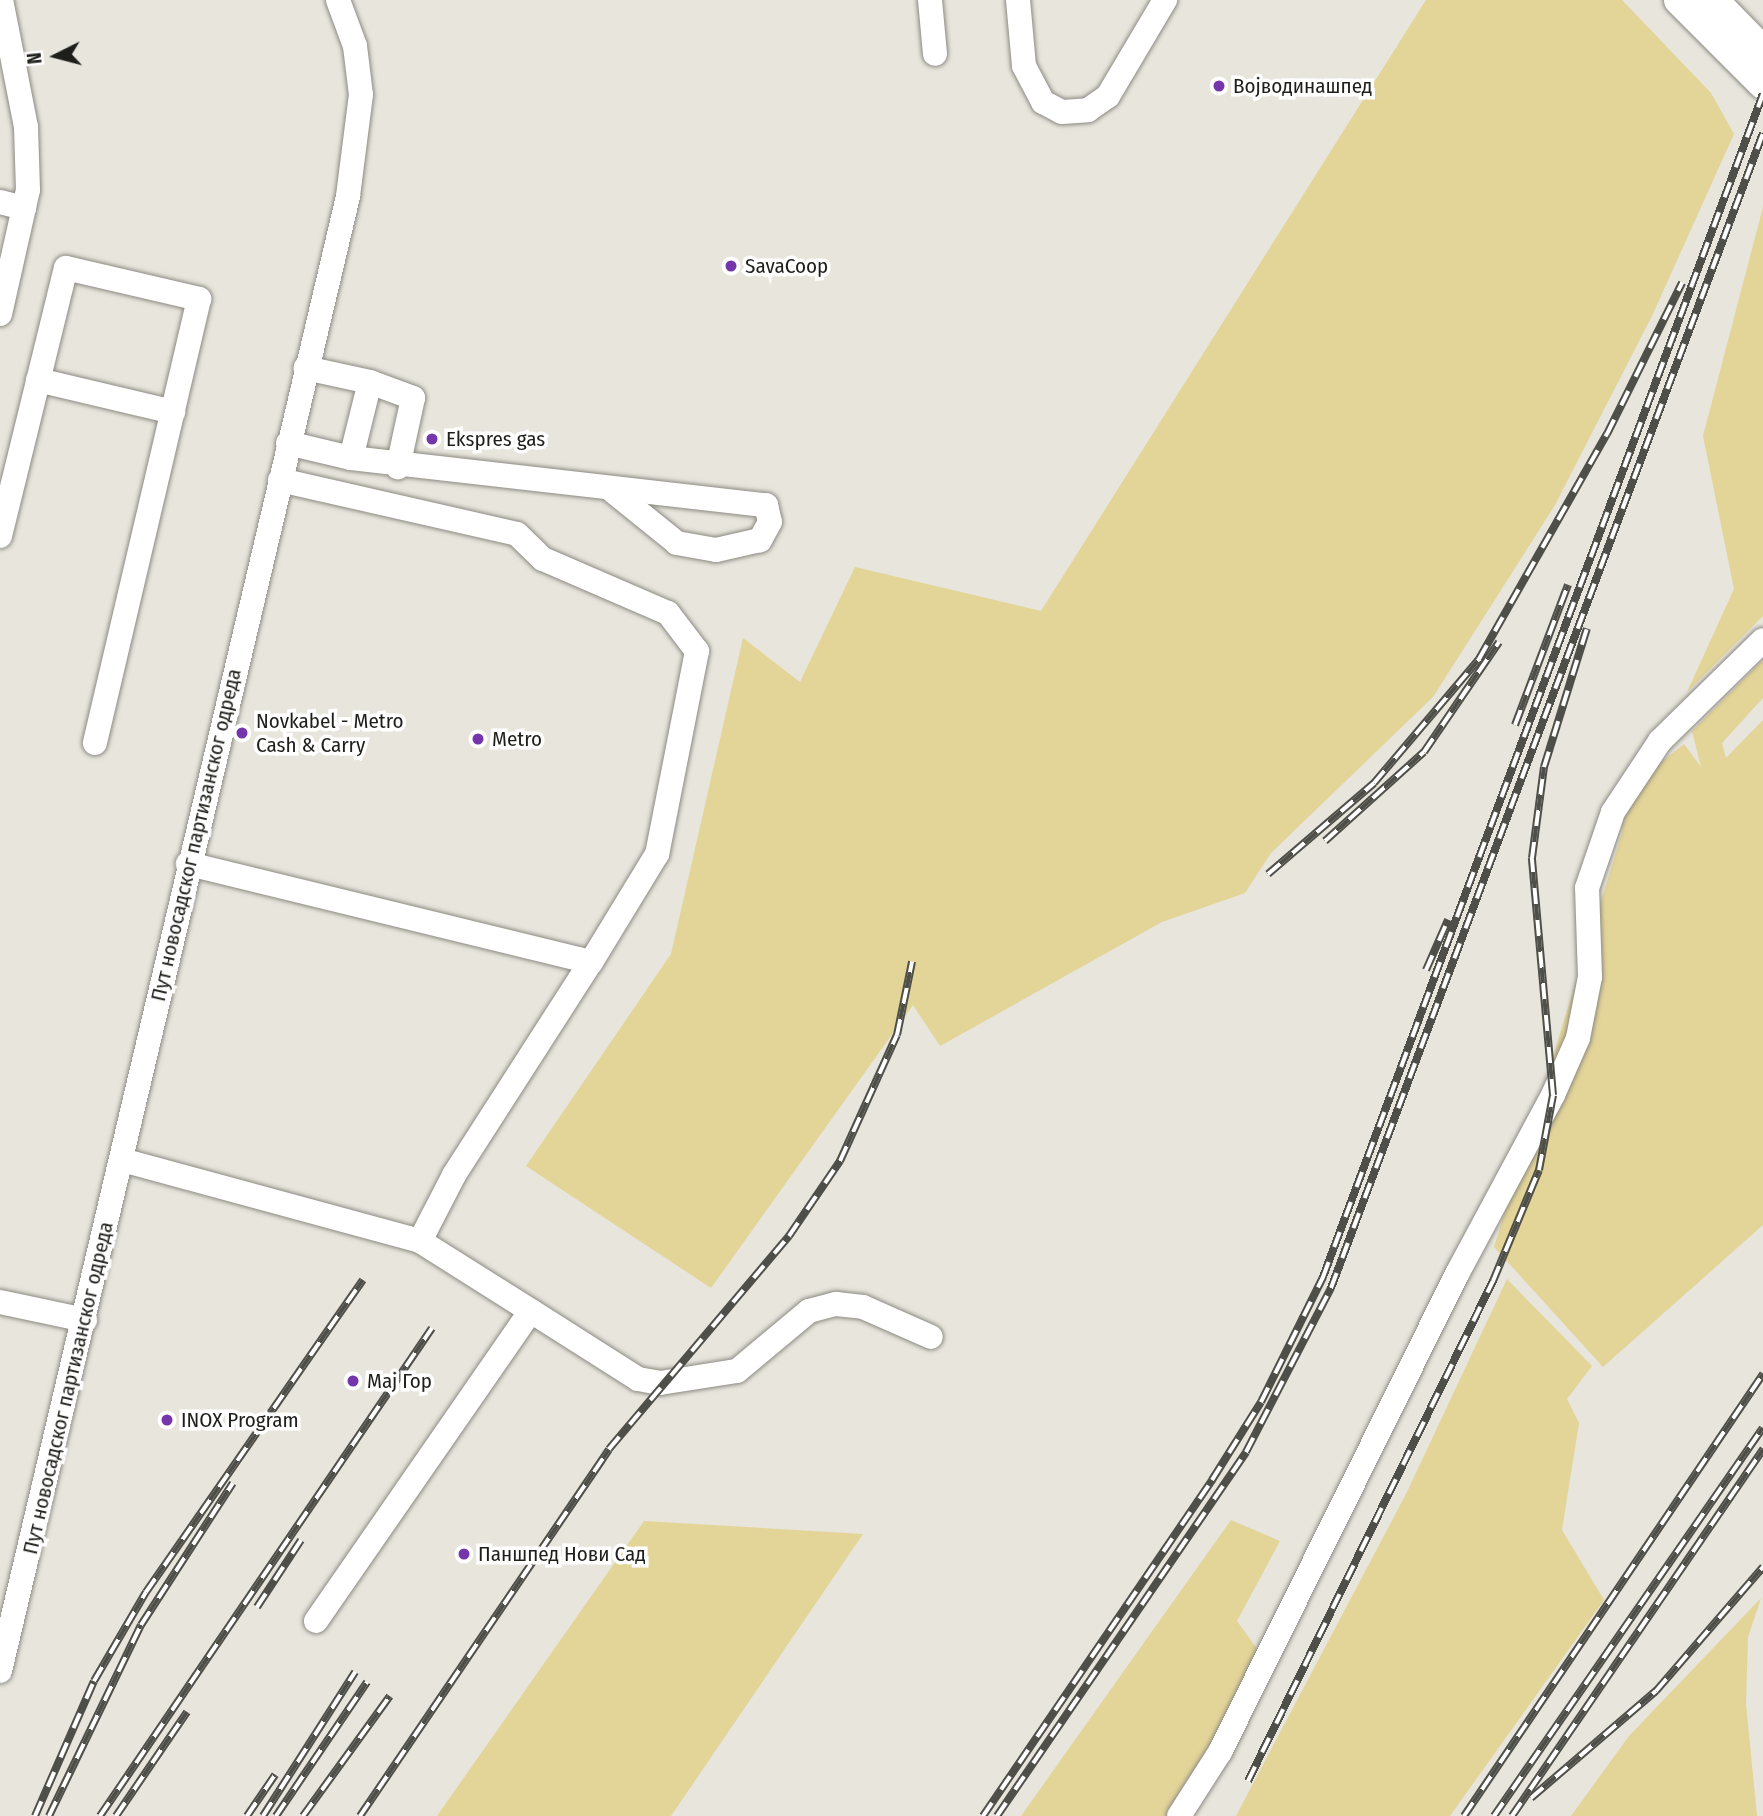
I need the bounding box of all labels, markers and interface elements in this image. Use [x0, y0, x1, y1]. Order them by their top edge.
north arrow [21, 21, 91, 91]
text: N [23, 51, 47, 65]
place label: Војводинашпед [1233, 73, 1372, 99]
marker: Војводинашпед [1211, 78, 1227, 94]
place label: SavaCoop [745, 253, 828, 279]
marker: SavaCoop [723, 258, 739, 274]
place label: Ekspres gas [446, 426, 545, 452]
marker: Ekspres gas [424, 431, 440, 447]
street label: Пут новосадског партизанског одреда [145, 666, 247, 1004]
place label: Novkabel - Metro Cash & Carry [256, 708, 403, 758]
marker: Novkabel - Metro Cash & Carry [234, 725, 250, 741]
place label: Metro [492, 726, 542, 752]
marker: Metro [470, 731, 486, 747]
street label: Пут новосадског партизанског одреда [17, 1219, 119, 1557]
place label: Мај Гор [367, 1368, 432, 1394]
marker: Мај Гор [345, 1373, 361, 1389]
place label: INOX Program [181, 1407, 299, 1433]
marker: INOX Program [159, 1412, 175, 1428]
place label: Паншпед Нови Сад [478, 1541, 646, 1567]
marker: Паншпед Нови Сад [456, 1546, 472, 1562]

